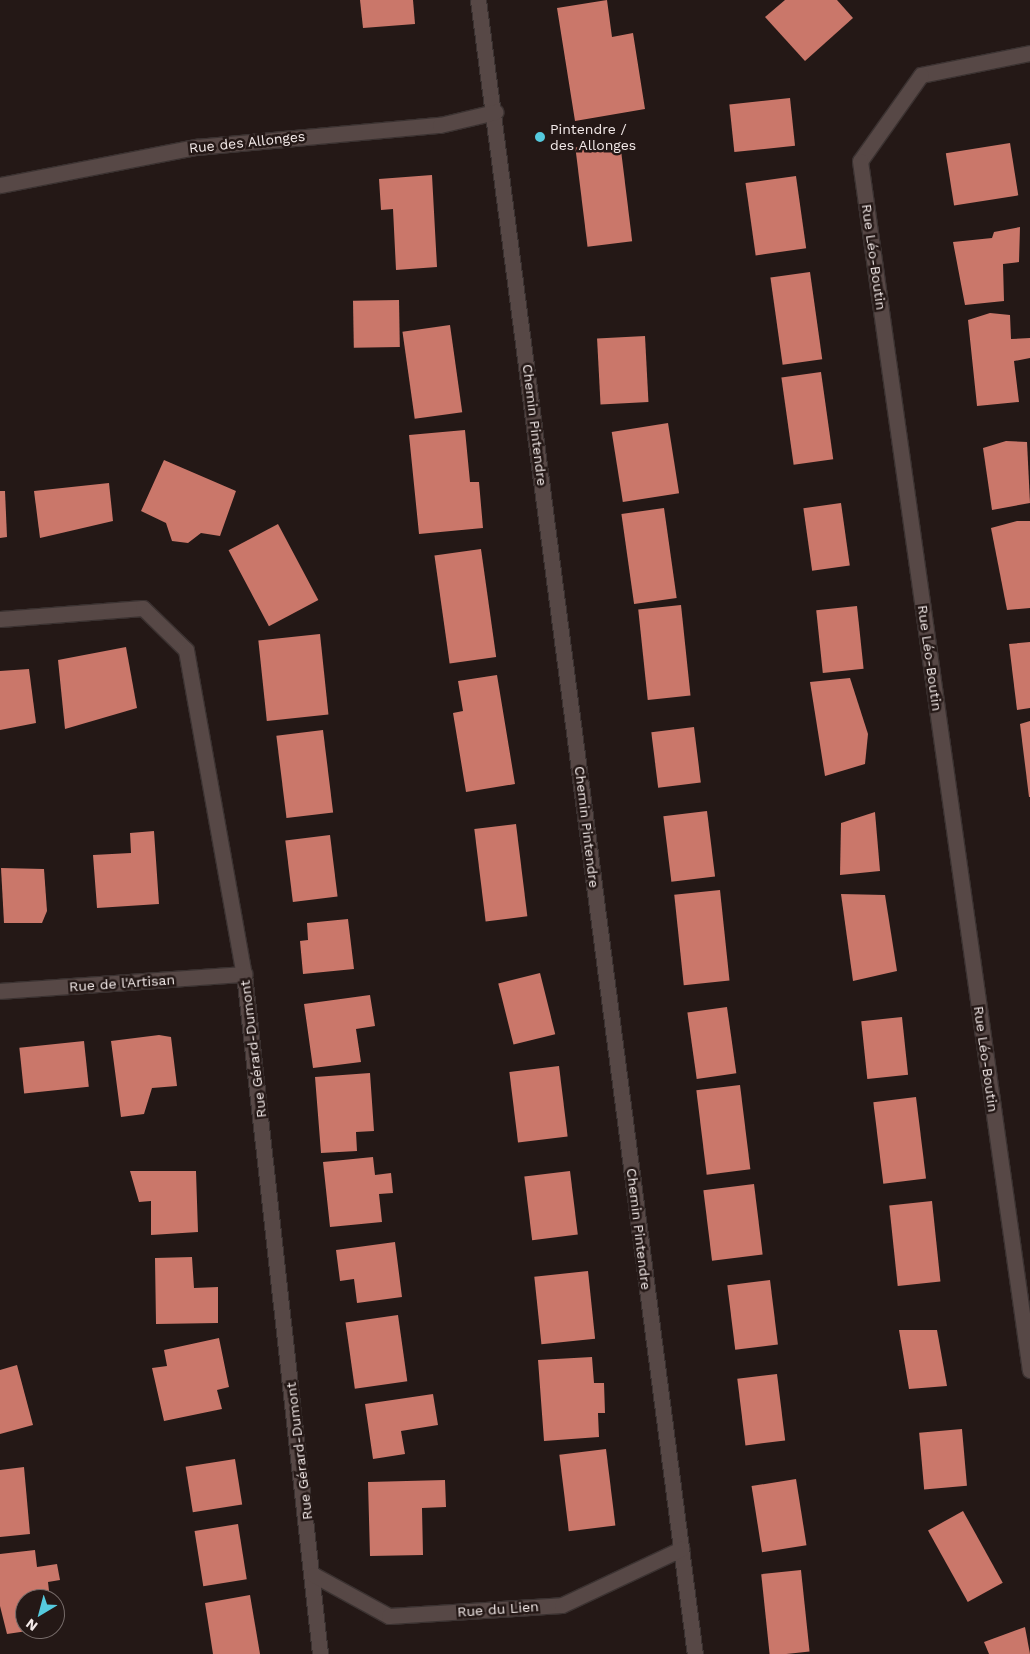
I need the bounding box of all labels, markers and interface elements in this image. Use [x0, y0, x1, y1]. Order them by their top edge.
place label: Pintendre / des Allonges [550, 121, 637, 154]
street label: Rue des Allonges [188, 128, 306, 156]
marker: Pintendre / des Allonges [534, 131, 546, 143]
street label: Rue Léo-Boutin [858, 203, 890, 311]
street label: Chemin Pintendre [519, 363, 551, 487]
street label: Rue Léo-Boutin [914, 604, 946, 712]
street label: Chemin Pintendre [571, 765, 603, 889]
street label: Rue de l'Artisan [68, 971, 176, 995]
street label: Rue Gérard-Dumont [236, 979, 270, 1119]
street label: Rue Léo-Boutin [970, 1005, 1002, 1113]
street label: Chemin Pintendre [623, 1167, 655, 1291]
street label: Rue Gérard-Dumont [282, 1381, 316, 1521]
north arrow [15, 1589, 65, 1639]
street label: Rue du Lien [457, 1598, 539, 1620]
text: N [23, 1616, 41, 1635]

